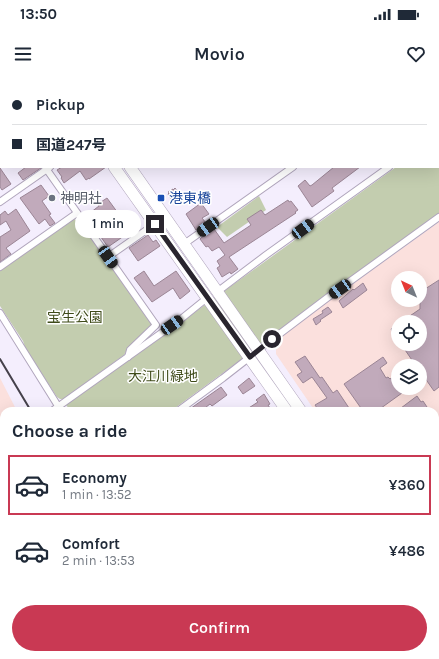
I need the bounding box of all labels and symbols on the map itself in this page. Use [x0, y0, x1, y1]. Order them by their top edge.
place label: 神明社 [60, 190, 102, 207]
place label: 港東橋 [169, 190, 211, 207]
marker: 神明社 [47, 193, 57, 203]
marker: 港東橋 [156, 193, 166, 203]
callout: 1 min [75, 210, 141, 238]
route end [146, 215, 164, 233]
car [195, 215, 221, 239]
car [290, 217, 316, 241]
car [96, 244, 120, 270]
north arrow [391, 271, 427, 307]
car [327, 277, 353, 301]
park label: 宝生公園 [47, 309, 103, 326]
car [159, 313, 185, 337]
route start [263, 330, 281, 348]
park label: 大江川緑地 [128, 368, 198, 385]

